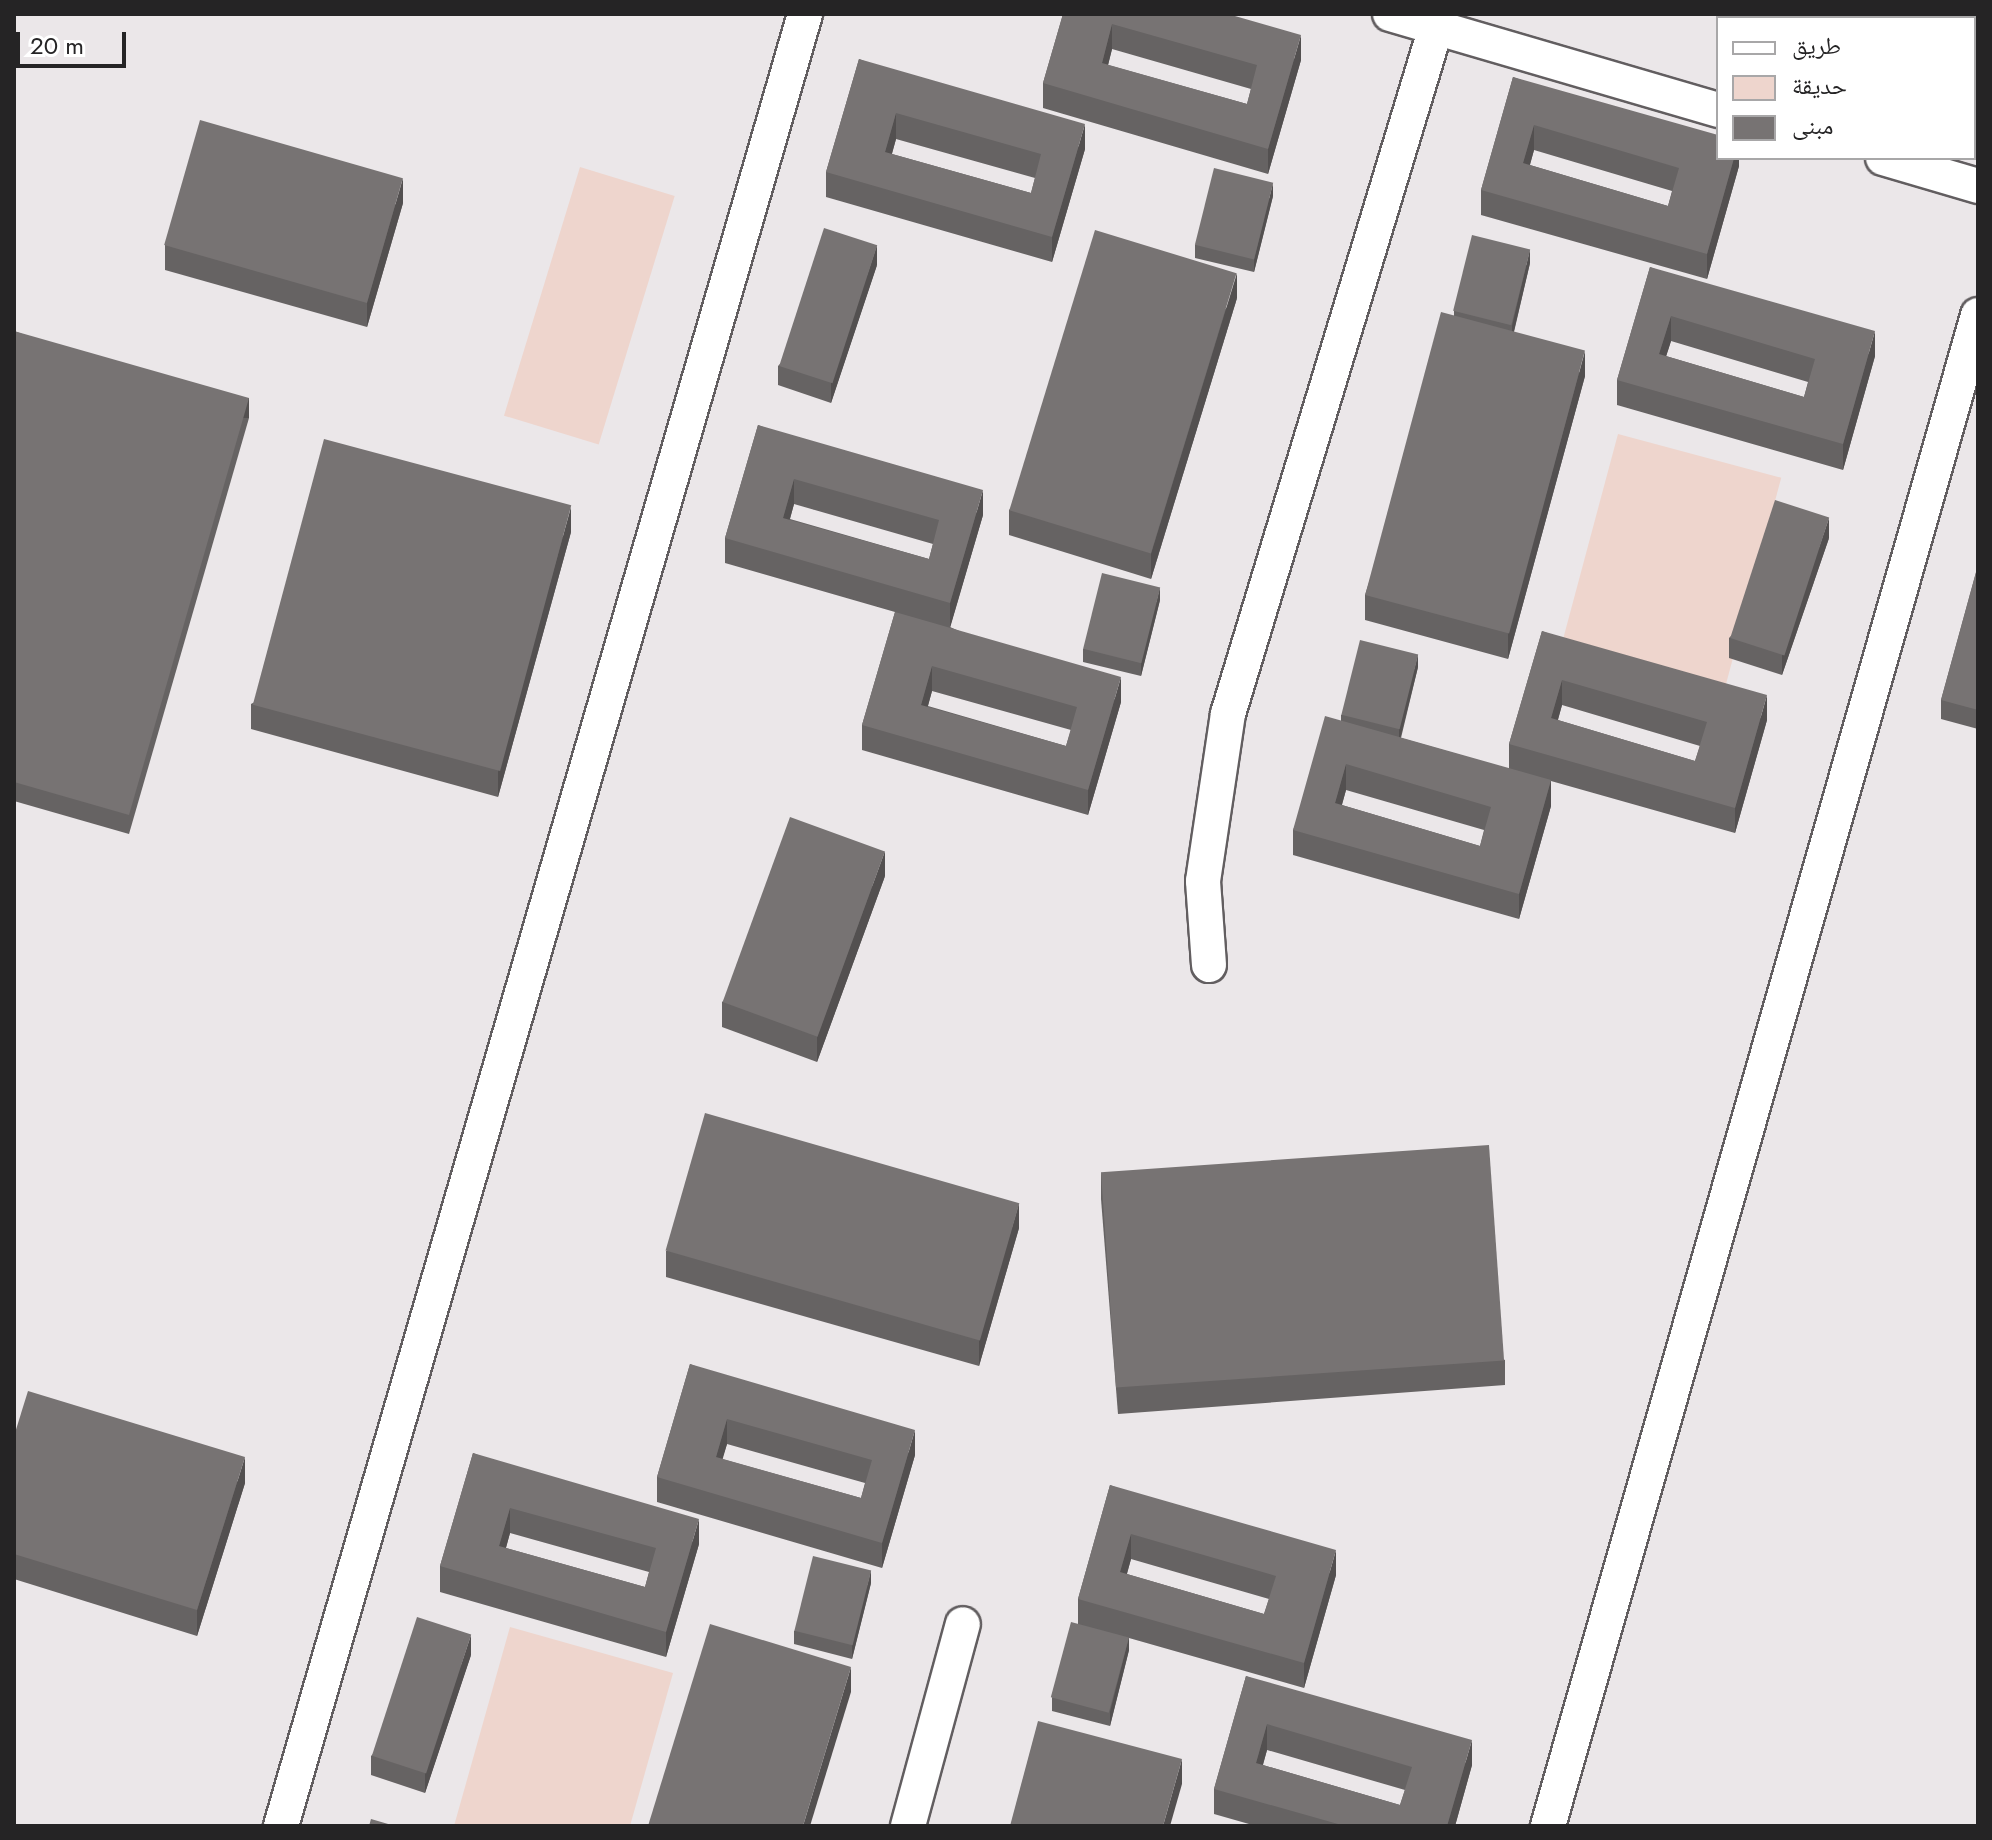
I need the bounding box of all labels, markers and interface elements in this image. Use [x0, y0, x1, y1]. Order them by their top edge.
scale bar [20, 16, 130, 66]
legend [1716, 16, 1976, 160]
text: 20 m [30, 28, 84, 63]
text: طريق [1792, 28, 1841, 63]
text: حديقة [1792, 68, 1847, 103]
text: مبنى [1792, 108, 1833, 143]

